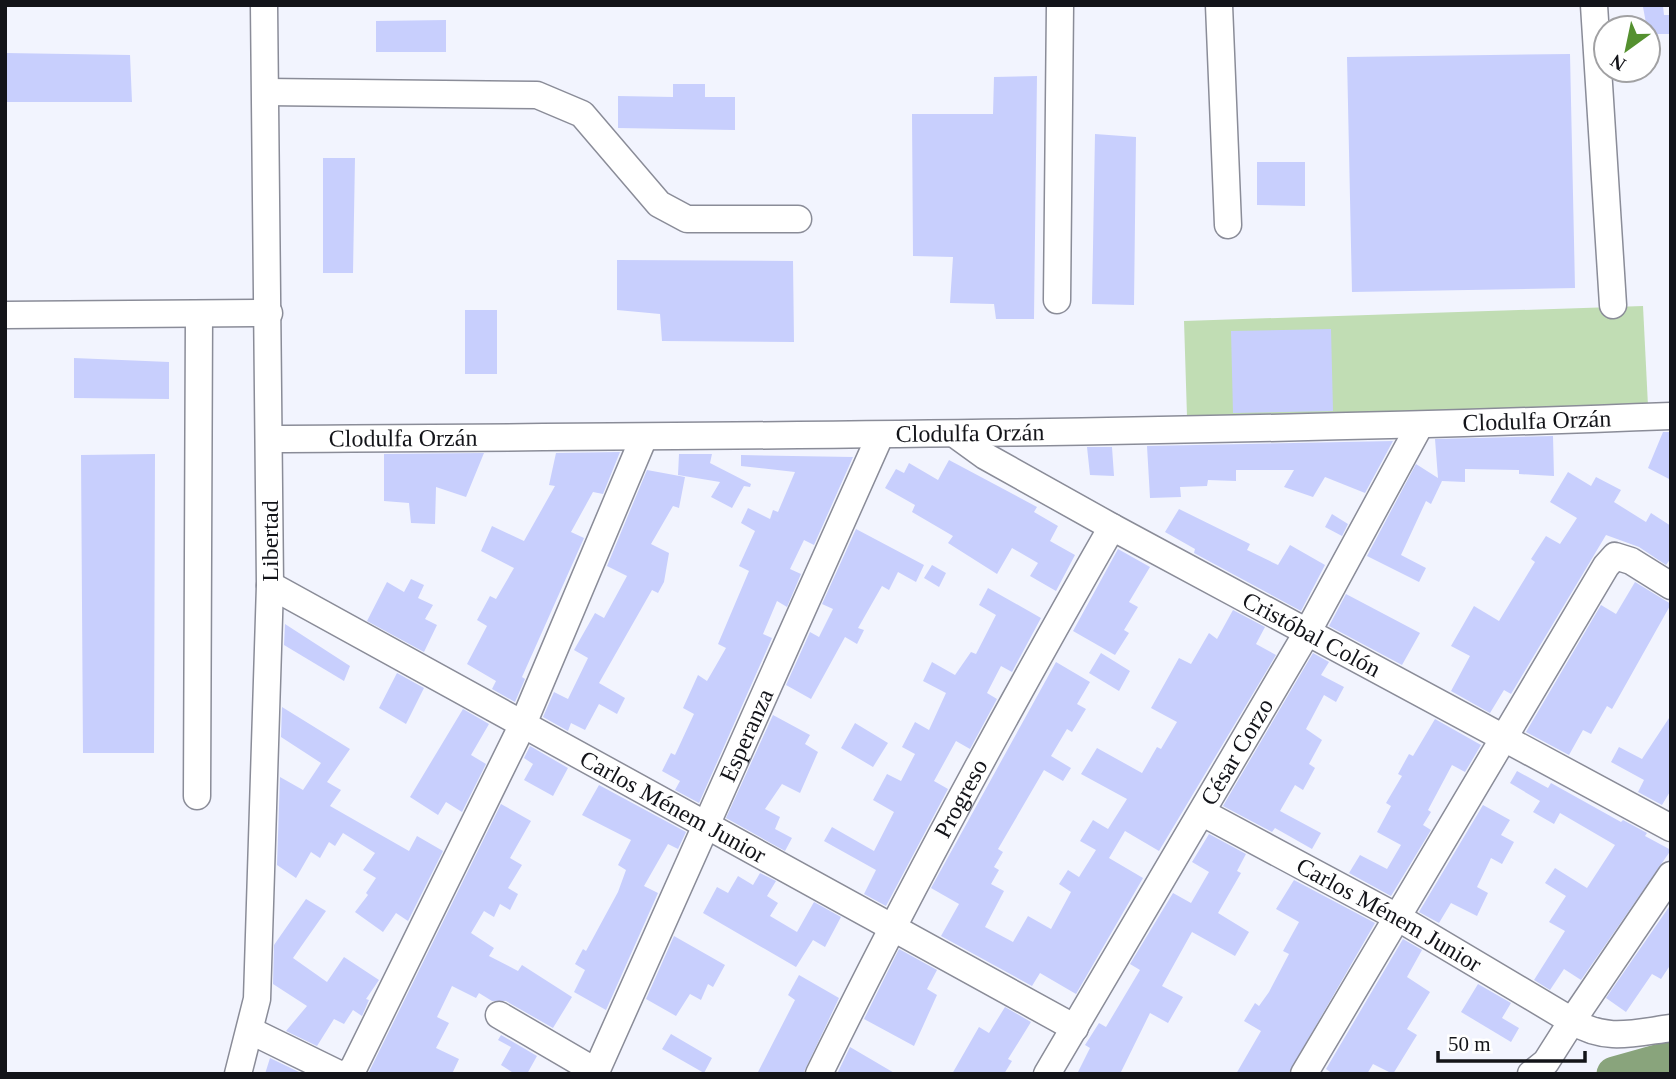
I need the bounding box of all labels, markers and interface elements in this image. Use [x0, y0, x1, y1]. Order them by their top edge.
north arrow [1592, 14, 1662, 84]
text: N [1606, 50, 1629, 75]
street label: Clodulfa Orzán [1462, 405, 1612, 436]
street label: Clodulfa Orzán [895, 419, 1044, 447]
street label: Clodulfa Orzán [329, 425, 477, 452]
street label: Libertad [257, 500, 283, 582]
street label: Cristóbal Colón [1238, 587, 1385, 682]
street label: Esperanza [714, 685, 778, 786]
street label: César Corzo [1195, 694, 1278, 810]
street label: Carlos Ménem Junior [576, 745, 770, 868]
street label: Progreso [929, 755, 993, 842]
street label: Carlos Ménem Junior [1292, 853, 1486, 977]
scale bar [1438, 1020, 1585, 1064]
text: 50 m [1448, 1032, 1491, 1056]

